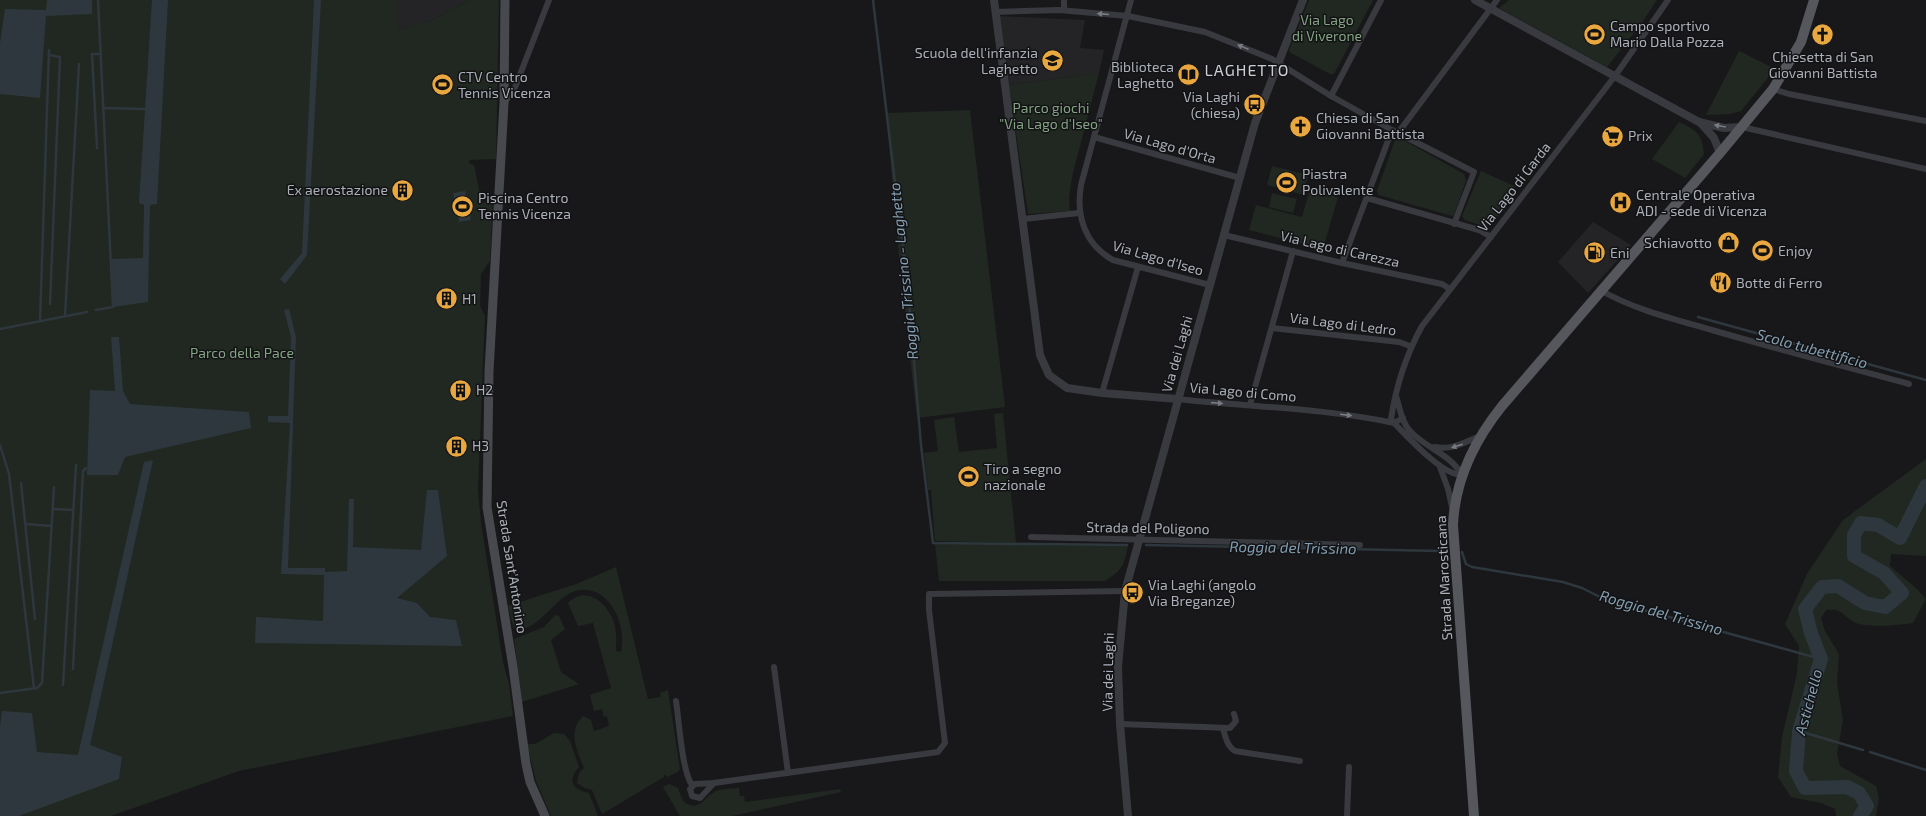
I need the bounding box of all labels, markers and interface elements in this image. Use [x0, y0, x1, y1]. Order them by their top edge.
one-way arrow [1097, 10, 1109, 17]
park label: Via Lago di Viverone [1292, 11, 1362, 44]
place label: Campo sportivo Mario Dalla Pozza [1610, 17, 1724, 50]
sports icon: Campo sportivo Mario Dalla Pozza [1582, 21, 1608, 47]
church icon: Chiesetta di San Giovanni Battista [1810, 22, 1836, 48]
place label: Scuola dell'infanzia Laghetto [915, 44, 1038, 77]
one-way arrow [1237, 44, 1248, 50]
school or university icon: Scuola dell'infanzia Laghetto [1040, 48, 1066, 74]
place label: Chiesetta di San Giovanni Battista [1769, 48, 1877, 81]
place label: Biblioteca Laghetto [1111, 58, 1174, 91]
district label: LAGHETTO [1205, 60, 1289, 79]
library icon: Biblioteca Laghetto [1176, 62, 1202, 88]
place label: CTV Centro Tennis Vicenza [458, 68, 551, 101]
sports icon: CTV Centro Tennis Vicenza [429, 72, 455, 98]
place label: Via Laghi (chiesa) [1183, 88, 1240, 121]
bus stop icon: Via Laghi (chiesa) [1242, 92, 1268, 118]
park label: Parco giochi "Via Lago d'Iseo" [999, 99, 1103, 132]
place label: Chiesa di San Giovanni Battista [1316, 109, 1425, 142]
church icon: Chiesa di San Giovanni Battista [1288, 113, 1314, 139]
supermarket icon: Prix [1599, 123, 1625, 149]
one-way arrow [1714, 123, 1726, 129]
street label: Via Lago d'Orta [1122, 124, 1218, 167]
place label: Prix [1628, 127, 1653, 144]
street label: Via Lago di Garda [1473, 139, 1554, 235]
place label: Piastra Polivalente [1302, 165, 1373, 198]
sports icon: Piastra Polivalente [1274, 169, 1300, 195]
building icon: Ex aerostazione [390, 177, 416, 203]
place label: Ex aerostazione [287, 181, 388, 198]
water label: Roggia Trissino - Laghetto [885, 182, 921, 361]
place label: Centrale Operativa ADI - sede di Vicenza [1636, 186, 1767, 219]
place label: Piscina Centro Tennis Vicenza [478, 189, 571, 222]
hospital icon: Centrale Operativa ADI - sede di Vicenza [1607, 190, 1633, 216]
sports icon: Piscina Centro Tennis Vicenza [449, 193, 475, 219]
street label: Via Lago di Carezza [1279, 227, 1401, 270]
shop icon: Schiavotto [1715, 230, 1741, 256]
place label: Schiavotto [1644, 234, 1712, 251]
street label: Via Lago d'Iseo [1111, 236, 1206, 279]
sports icon: Enjoy [1750, 238, 1776, 264]
fuel station icon: Eni [1581, 240, 1607, 266]
place label: Enjoy [1778, 242, 1813, 259]
place label: Eni [1610, 244, 1629, 261]
restaurant icon: Botte di Ferro [1707, 270, 1733, 296]
place label: Botte di Ferro [1736, 274, 1822, 291]
building icon: H1 [434, 286, 460, 312]
place label: H1 [462, 290, 477, 307]
street label: Via Lago di Ledro [1289, 309, 1397, 338]
street label: Via dei Laghi [1157, 313, 1196, 394]
water label: Scolo tubettificio [1755, 325, 1870, 372]
park label: Parco della Pace [190, 344, 294, 361]
building icon: H2 [448, 377, 474, 403]
street label: Via Lago di Como [1189, 378, 1297, 405]
place label: H2 [476, 381, 493, 398]
one-way arrow [1211, 399, 1223, 406]
one-way arrow [1340, 412, 1352, 418]
building icon: H3 [444, 433, 470, 459]
place label: H3 [472, 437, 489, 454]
one-way arrow [1451, 443, 1463, 449]
place label: Tiro a segno nazionale [984, 460, 1061, 493]
sports icon: Tiro a segno nazionale [955, 464, 981, 490]
street label: Strada Sant'Antonino [494, 499, 531, 635]
street label: Strada Marosticana [1432, 515, 1455, 641]
street label: Strada del Poligono [1086, 518, 1210, 537]
water label: Roggia del Trissino [1229, 537, 1357, 557]
place label: Via Laghi (angolo Via Breganze) [1148, 576, 1256, 609]
bus stop icon: Via Laghi (angolo Via Breganze) [1120, 580, 1146, 606]
water label: Roggia del Trissino [1598, 586, 1725, 638]
street label: Via dei Laghi [1098, 632, 1117, 712]
water label: Astichello [1790, 667, 1825, 738]

